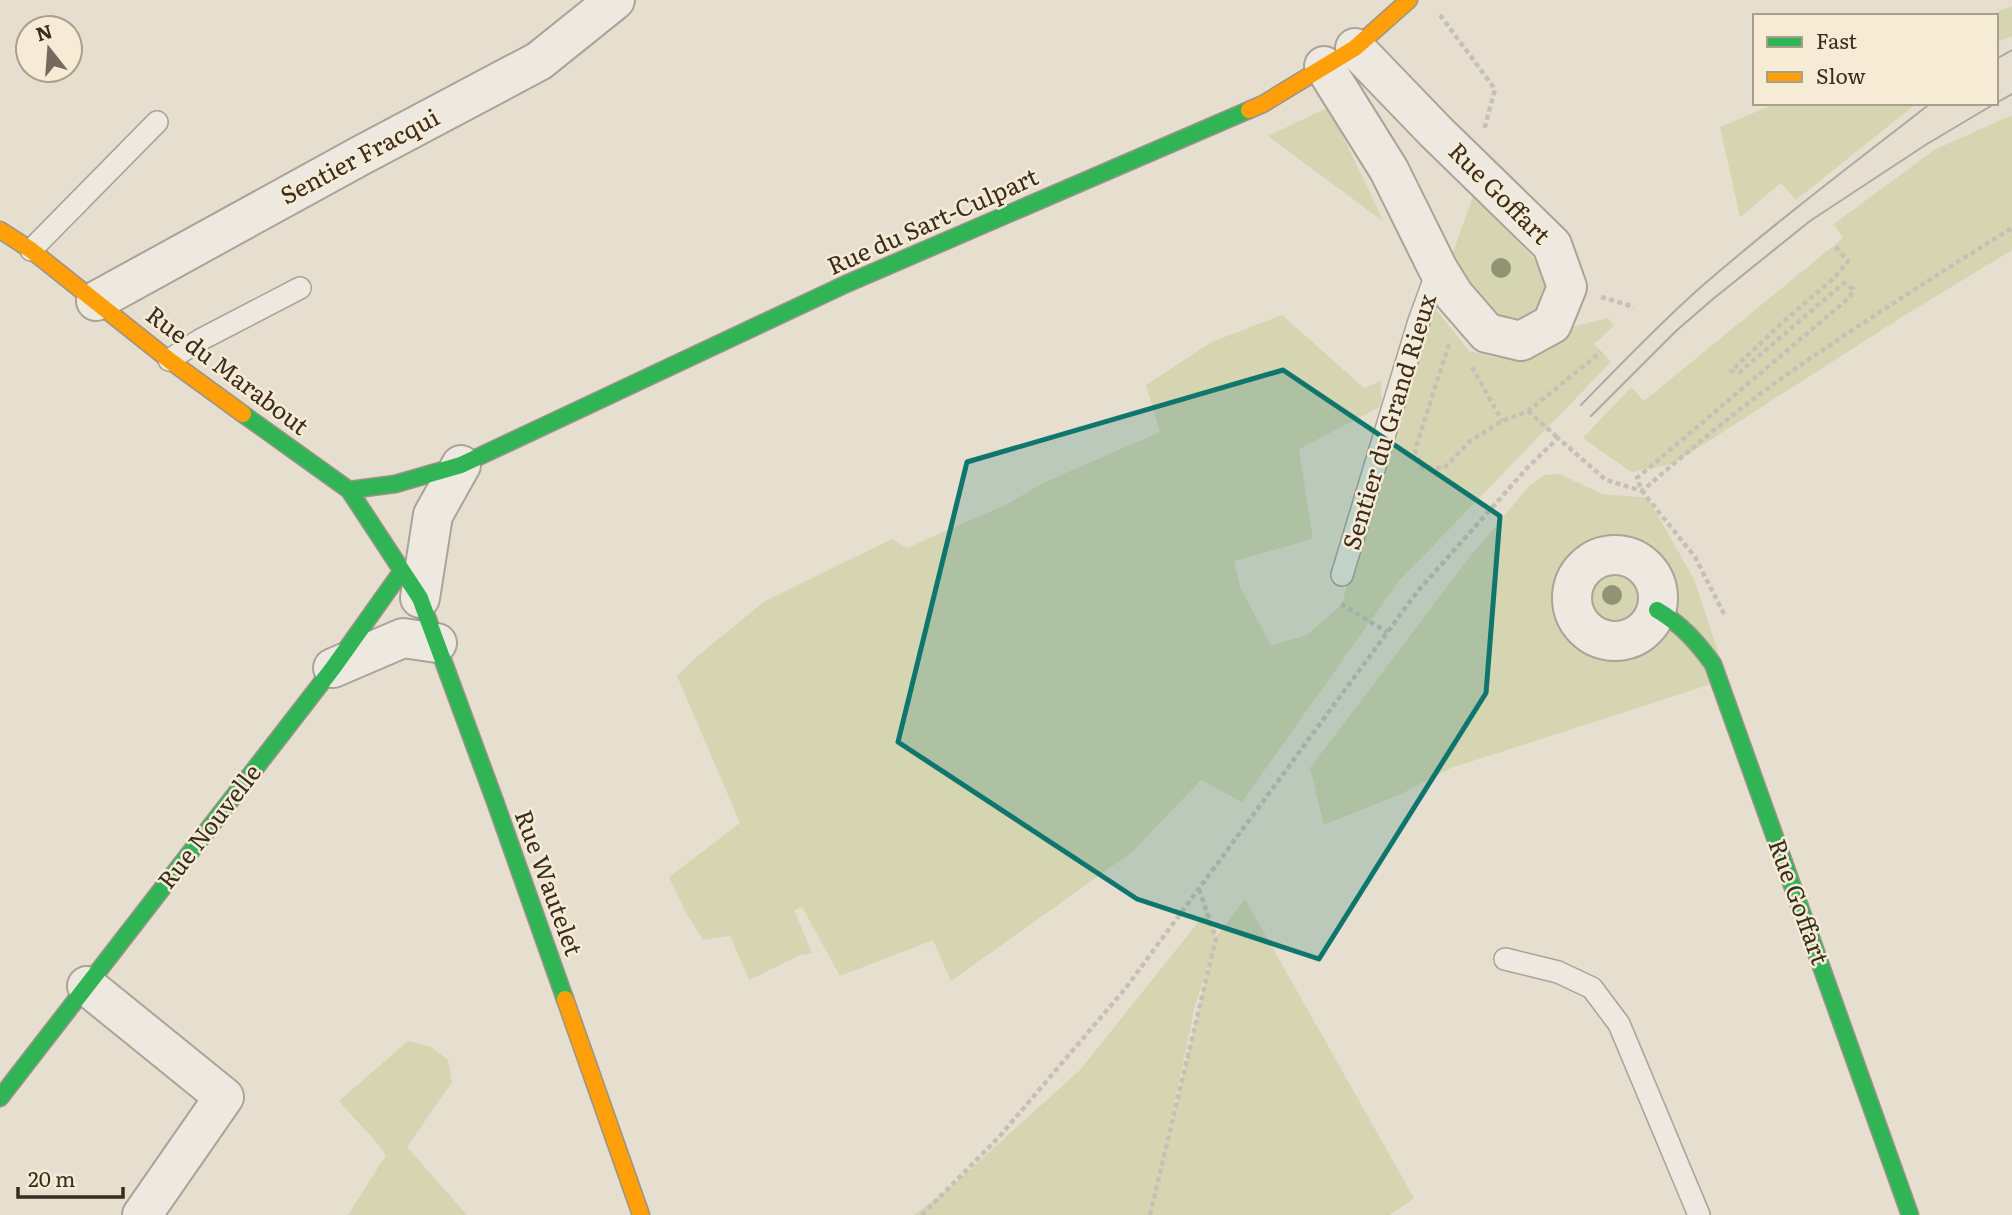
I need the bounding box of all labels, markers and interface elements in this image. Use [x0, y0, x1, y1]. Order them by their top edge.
north arrow [14, 14, 84, 84]
legend [1753, 14, 1998, 105]
text: N [32, 16, 56, 48]
text: Fast [1816, 24, 1857, 55]
text: Slow [1816, 59, 1866, 90]
street label: Sentier Fracqui [273, 98, 445, 211]
street label: Rue Goffart [1442, 133, 1560, 251]
street label: Rue du Sart-Culpart [821, 157, 1043, 282]
street label: Sentier du Grand Rieux [1332, 289, 1443, 554]
street label: Rue du Marabout [140, 296, 317, 442]
street label: Rue Nouvelle [148, 756, 268, 895]
street label: Rue Wautelet [508, 804, 593, 960]
street label: Rue Goffart [1761, 833, 1839, 969]
scale bar [18, 1156, 122, 1200]
text: 20 m [28, 1162, 75, 1193]

